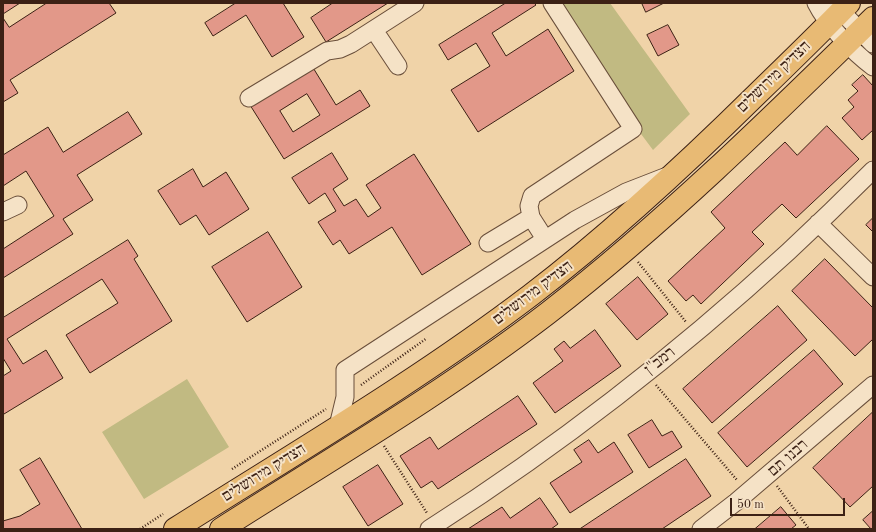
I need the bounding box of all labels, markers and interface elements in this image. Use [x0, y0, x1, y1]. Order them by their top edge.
street label: הצדיק מירושלים [733, 37, 815, 117]
street label: הצדיק מירושלים [489, 257, 577, 329]
street label: רמב"ן [641, 343, 679, 379]
street label: רבנו תם [764, 435, 812, 481]
street label: הצדיק מירושלים [219, 440, 309, 506]
scale bar [732, 490, 847, 516]
text: 50 m [737, 499, 764, 511]

